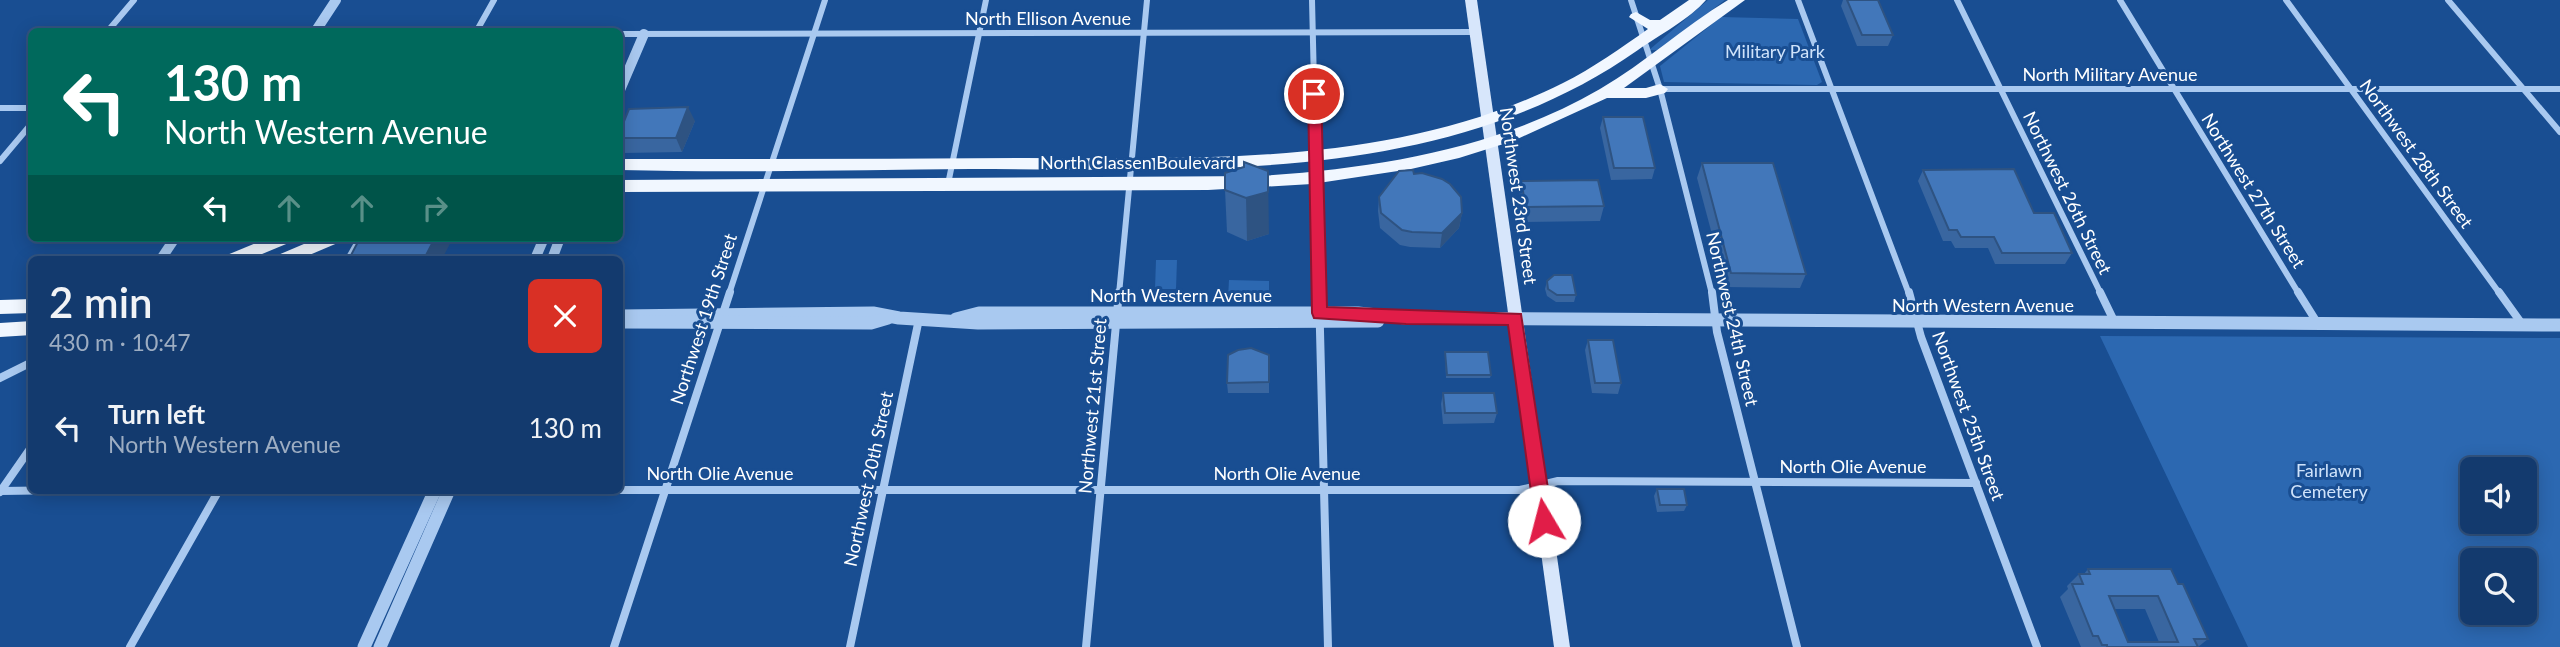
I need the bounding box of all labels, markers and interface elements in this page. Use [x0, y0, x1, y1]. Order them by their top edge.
street label: North Ellison Avenue [965, 7, 1131, 29]
park label: Military Park [1725, 40, 1826, 62]
text: 130 m [164, 53, 302, 111]
icon: left [49, 56, 140, 147]
street label: North Military Avenue [2022, 63, 2198, 85]
pin [1284, 64, 1344, 124]
icon: arrive [1295, 75, 1333, 113]
street label: Northwest 28th Street [2355, 75, 2478, 232]
street label: Northwest 23rd Street [1496, 106, 1542, 286]
street label: Northwest 26th Street [2019, 108, 2117, 278]
street label: Northwest 27th Street [2197, 109, 2311, 272]
text: North Western Avenue [164, 112, 488, 151]
street label: North Classen Boulevard [1040, 151, 1236, 173]
icon: left [197, 189, 235, 227]
icon: ahead [270, 189, 308, 227]
icon: ahead [343, 189, 381, 227]
icon: right [416, 189, 454, 227]
street label: Northwest 24th Street [1702, 229, 1764, 409]
street label: Northwest 19th Street [665, 230, 741, 407]
text: 2 min [49, 277, 153, 327]
button: close [528, 279, 602, 353]
street label: North Western Avenue [1090, 284, 1272, 306]
street label: North Western Avenue [1892, 294, 2074, 316]
street label: Northwest 21st Street [1073, 317, 1111, 495]
text: 430 m · 10:47 [49, 328, 191, 356]
street label: Northwest 25th Street [1928, 328, 2010, 504]
street label: Northwest 20th Street [839, 389, 897, 568]
text: Turn left [108, 398, 205, 430]
icon: left [49, 409, 87, 447]
text: 130 m [529, 412, 602, 444]
text: North Western Avenue [108, 430, 341, 458]
street label: North Olie Avenue [1779, 455, 1927, 477]
map controls [2460, 457, 2537, 625]
button: sound [2460, 457, 2537, 534]
park label: Fairlawn Cemetery [2290, 459, 2368, 502]
street label: North Olie Avenue [646, 462, 794, 484]
street label: North Olie Avenue [1213, 462, 1361, 484]
position arrow [1507, 484, 1581, 558]
button: search [2460, 548, 2537, 625]

